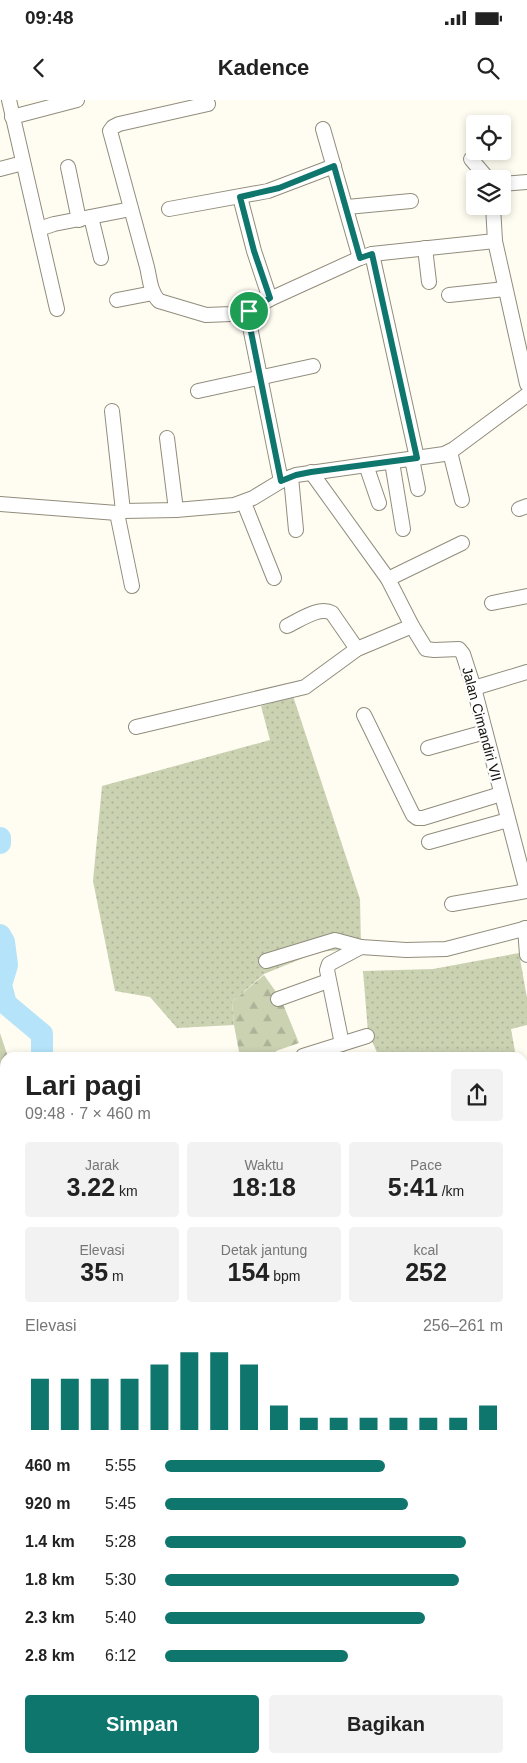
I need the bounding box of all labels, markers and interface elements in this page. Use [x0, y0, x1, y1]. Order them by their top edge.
text: 09:48 [25, 7, 74, 28]
icon: back [25, 54, 53, 82]
icon: search [474, 54, 502, 82]
text: Kadence [218, 55, 309, 80]
map controls [466, 115, 511, 215]
button: locate [466, 115, 511, 160]
button: layers [466, 170, 511, 215]
pin [228, 290, 270, 332]
icon: arrive [235, 297, 263, 325]
street label: Jalan Cimandiri VII [459, 665, 505, 783]
button: share [451, 1069, 503, 1121]
text: Lari pagi [25, 1070, 142, 1101]
text: 09:48 · 7 × 460 m [25, 1105, 151, 1122]
text: Jarak [85, 1157, 119, 1173]
text: Waktu [244, 1157, 284, 1173]
text: Pace [410, 1157, 442, 1173]
text: 3.22 [66, 1173, 115, 1201]
text: 18:18 [232, 1173, 296, 1201]
text: 5:41 [388, 1173, 438, 1201]
text: km [115, 1183, 138, 1199]
text: /km [438, 1183, 464, 1199]
text: Elevasi [79, 1242, 125, 1258]
text: Detak jantung [221, 1242, 307, 1258]
text: kcal [414, 1242, 438, 1258]
text: 35 [80, 1258, 108, 1286]
text: 154 [228, 1258, 269, 1286]
text: 252 [405, 1258, 447, 1286]
text: m [108, 1268, 124, 1284]
text: bpm [269, 1268, 300, 1284]
text: Elevasi [25, 1317, 77, 1334]
text: 256–261 m [423, 1317, 503, 1334]
text: 460 m [25, 1457, 70, 1474]
text: 5:55 [105, 1457, 136, 1474]
text: 920 m [25, 1495, 70, 1512]
text: 5:45 [105, 1495, 136, 1512]
text: 1.4 km [25, 1533, 75, 1550]
text: 5:28 [105, 1533, 136, 1550]
text: 1.8 km [25, 1571, 75, 1588]
text: 5:30 [105, 1571, 136, 1588]
text: 2.3 km [25, 1609, 75, 1626]
text: 5:40 [105, 1609, 136, 1626]
text: 2.8 km [25, 1647, 75, 1664]
text: 6:12 [105, 1647, 136, 1664]
button: Simpan [25, 1695, 259, 1753]
button: Bagikan [269, 1695, 503, 1753]

